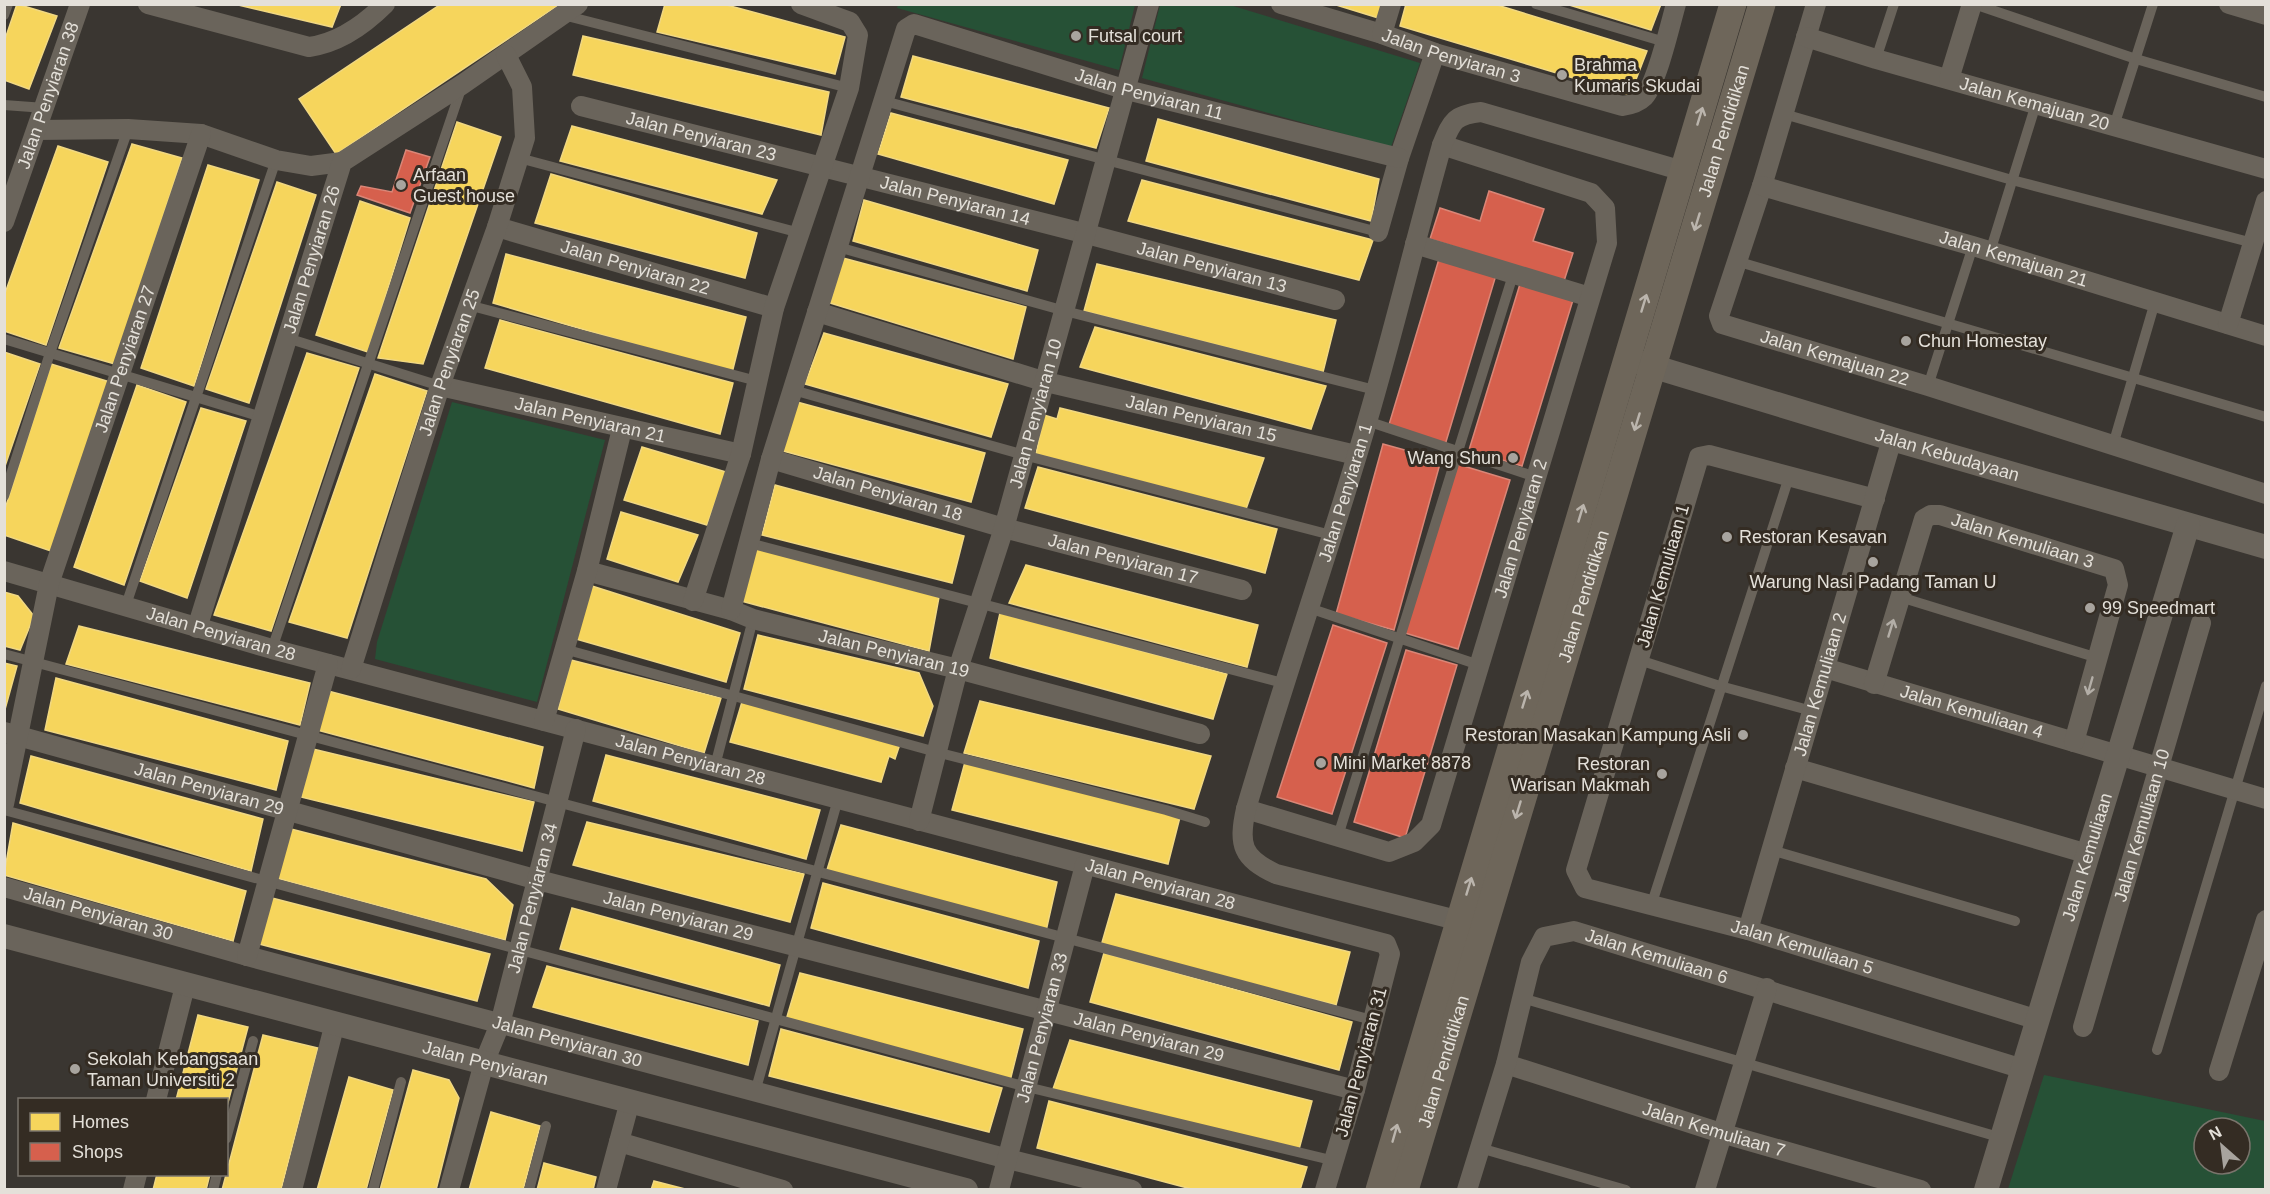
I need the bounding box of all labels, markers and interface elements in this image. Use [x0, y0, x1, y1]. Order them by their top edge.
street label: Jalan Penyiaran 38 [13, 19, 83, 172]
street label: Jalan Penyiaran 3 [1379, 25, 1523, 87]
place label: Futsal court [1088, 26, 1182, 46]
marker: Futsal court [1069, 29, 1083, 43]
place label: Brahma Kumaris Skudai [1574, 55, 1700, 96]
street label: Jalan Pendidikan [1694, 62, 1753, 199]
street label: Jalan Penyiaran 11 [1073, 65, 1226, 124]
marker: Brahma Kumaris Skudai [1555, 68, 1569, 82]
street label: Jalan Kemajuan 20 [1958, 73, 2111, 134]
one-way arrow [1695, 107, 1706, 126]
street label: Jalan Penyiaran 23 [624, 108, 778, 165]
place label: Arfaan Guest house [413, 165, 515, 206]
street label: Jalan Penyiaran 14 [878, 172, 1032, 229]
marker: Arfaan Guest house [394, 178, 408, 192]
street label: Jalan Penyiaran 26 [279, 183, 344, 336]
one-way arrow [1691, 212, 1702, 231]
street label: Jalan Kemajuan 21 [1937, 227, 2090, 291]
street label: Jalan Penyiaran 22 [558, 236, 712, 299]
street label: Jalan Penyiaran 13 [1135, 238, 1289, 297]
street label: Jalan Penyiaran 27 [91, 283, 159, 435]
street label: Jalan Penyiaran 25 [415, 286, 484, 438]
one-way arrow [1639, 293, 1650, 312]
street label: Jalan Kemajuan 22 [1758, 326, 1911, 390]
place label: Chun Homestay [1918, 331, 2047, 351]
marker: Chun Homestay [1899, 334, 1913, 348]
street label: Jalan Penyiaran 10 [1005, 337, 1066, 491]
street label: Jalan Penyiaran 15 [1124, 391, 1279, 446]
street label: Jalan Penyiaran 21 [513, 393, 668, 447]
one-way arrow [1631, 412, 1642, 431]
street label: Jalan Penyiaran 1 [1314, 421, 1376, 564]
street label: Jalan Kebudayaan [1873, 424, 2022, 485]
place label: Wang Shun [1408, 448, 1501, 468]
marker: Wang Shun [1506, 451, 1520, 465]
street label: Jalan Penyiaran 2 [1490, 457, 1551, 600]
street label: Jalan Penyiaran 18 [811, 462, 965, 525]
street label: Jalan Kemuliaan 1 [1633, 502, 1693, 650]
one-way arrow [1576, 504, 1587, 523]
street label: Jalan Kemuliaan 3 [1949, 509, 2096, 572]
place label: Restoran Kesavan [1739, 527, 1887, 547]
street label: Jalan Pendidikan [1554, 528, 1613, 665]
street label: Jalan Penyiaran 17 [1046, 530, 1200, 588]
marker: Restoran Kesavan [1720, 530, 1734, 544]
marker: Warung Nasi Padang Taman U [1866, 555, 1880, 569]
place label: Warung Nasi Padang Taman U [1749, 572, 1997, 592]
place label: 99 Speedmart [2102, 598, 2215, 618]
marker: 99 Speedmart [2083, 601, 2097, 615]
street label: Jalan Penyiaran 28 [144, 603, 298, 665]
street label: Jalan Kemuliaan 2 [1790, 610, 1850, 758]
one-way arrow [1886, 619, 1897, 638]
street label: Jalan Penyiaran 19 [817, 625, 971, 682]
one-way arrow [2084, 676, 2095, 695]
street label: Jalan Kemuliaan 4 [1898, 681, 2046, 742]
one-way arrow [1520, 690, 1531, 709]
place label: Restoran Masakan Kampung Asli [1465, 725, 1731, 745]
marker: Restoran Masakan Kampung Asli [1736, 728, 1750, 742]
street label: Jalan Penyiaran 28 [613, 730, 768, 789]
street label: Jalan Kemuliaan 10 [2110, 747, 2174, 904]
place label: Mini Market 8878 [1333, 753, 1471, 773]
place label: Restoran Warisan Makmah [1511, 754, 1650, 795]
marker: Mini Market 8878 [1314, 756, 1328, 770]
street label: Jalan Penyiaran 29 [132, 759, 286, 819]
marker: Restoran Warisan Makmah [1655, 767, 1669, 781]
street label: Jalan Kemuliaan [2058, 790, 2116, 924]
one-way arrow [1512, 800, 1523, 819]
street label: Jalan Penyiaran 34 [504, 821, 561, 975]
street label: Jalan Penyiaran 28 [1083, 855, 1237, 914]
one-way arrow [1464, 877, 1475, 896]
street label: Jalan Penyiaran 30 [21, 883, 175, 944]
street label: Jalan Penyiaran 29 [601, 887, 755, 945]
street label: Jalan Kemuliaan 5 [1729, 916, 1876, 978]
street label: Jalan Kemuliaan 6 [1583, 925, 1730, 988]
street label: Jalan Penyiaran 33 [1013, 950, 1071, 1105]
street label: Jalan Penyiaran 31 [1331, 985, 1391, 1139]
street label: Jalan Pendidikan [1414, 993, 1473, 1130]
street label: Jalan Penyiaran 29 [1072, 1008, 1226, 1066]
street label: Jalan Penyiaran 30 [490, 1012, 644, 1071]
street label: Jalan Penyiaran [421, 1037, 550, 1089]
place label: Sekolah Kebangsaan Taman Universiti 2 [87, 1049, 258, 1090]
marker: Sekolah Kebangsaan Taman Universiti 2 [68, 1062, 82, 1076]
legend [18, 1098, 228, 1176]
street label: Jalan Kemuliaan 7 [1640, 1098, 1787, 1161]
text: Homes [72, 1112, 129, 1132]
north arrow [2192, 1116, 2252, 1176]
text: N [2206, 1123, 2224, 1143]
one-way arrow [1389, 1124, 1401, 1143]
text: Shops [72, 1142, 123, 1162]

